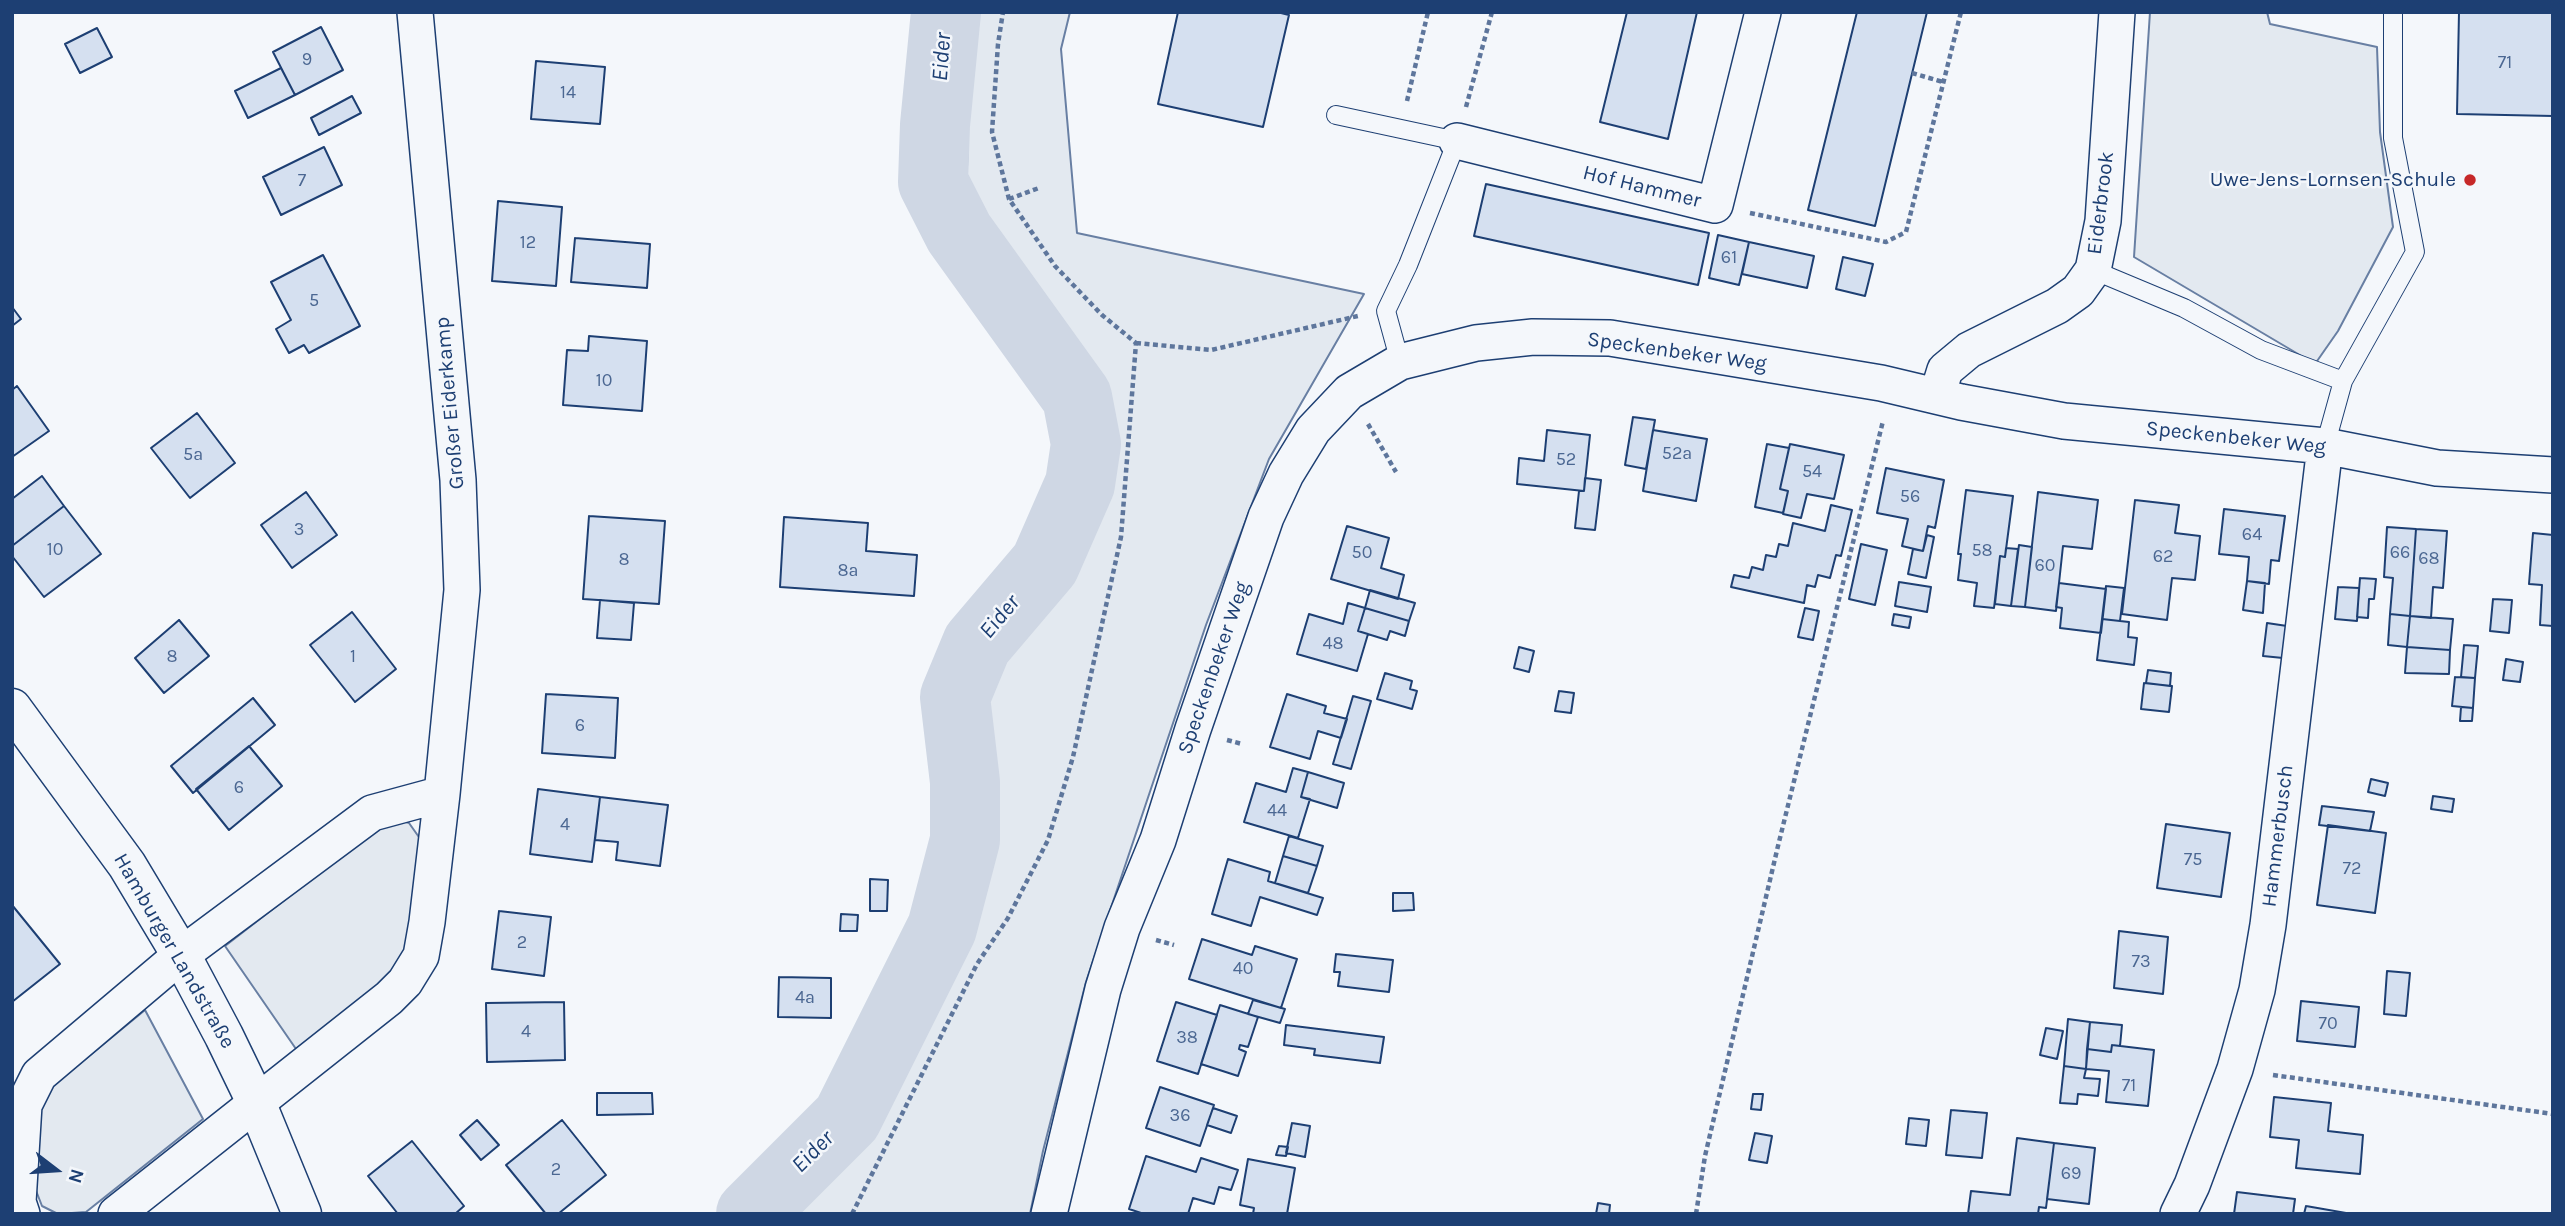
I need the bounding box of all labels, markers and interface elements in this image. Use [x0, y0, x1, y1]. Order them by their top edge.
water label: Eider [927, 32, 957, 82]
house number: 9 [302, 49, 312, 71]
house number: 71 [2498, 52, 2512, 74]
house number: 14 [560, 82, 576, 104]
street label: Eiderbrook [2082, 150, 2120, 256]
street label: Hof Hammer [1580, 160, 1704, 214]
place label: Uwe-Jens-Lornsen-Schule [2210, 167, 2456, 193]
house number: 7 [298, 170, 306, 192]
marker: Uwe-Jens-Lornsen-Schule [2462, 172, 2478, 188]
house number: 12 [520, 232, 536, 254]
house number: 61 [1721, 247, 1737, 269]
house number: 5 [309, 290, 319, 312]
street label: Großer Eiderkamp [430, 316, 470, 490]
street label: Speckenbeker Weg [1586, 327, 1768, 377]
house number: 10 [596, 370, 612, 392]
street label: Speckenbeker Weg [2145, 416, 2327, 460]
house number: 52a [1662, 443, 1692, 465]
house number: 5a [183, 444, 203, 466]
house number: 52 [1556, 449, 1576, 471]
house number: 54 [1802, 461, 1822, 483]
house number: 56 [1900, 486, 1920, 508]
house number: 3 [294, 519, 304, 541]
house number: 64 [2242, 524, 2262, 546]
house number: 10 [47, 539, 63, 561]
house number: 58 [1971, 540, 1993, 562]
house number: 50 [1352, 542, 1372, 564]
house number: 66 [2390, 542, 2410, 564]
house number: 62 [2153, 546, 2173, 568]
house number: 68 [2418, 548, 2440, 570]
house number: 8 [618, 549, 630, 571]
house number: 60 [2035, 555, 2055, 577]
house number: 8a [838, 560, 858, 582]
street label: Speckenbeker Weg [1173, 578, 1255, 758]
water label: Eider [974, 589, 1026, 645]
house number: 48 [1322, 633, 1344, 655]
house number: 8 [166, 646, 178, 668]
house number: 1 [350, 646, 356, 668]
house number: 6 [575, 715, 585, 737]
street label: Hammerbusch [2257, 764, 2299, 908]
house number: 6 [234, 777, 244, 799]
house number: 44 [1267, 800, 1287, 822]
house number: 4 [560, 814, 570, 836]
street label: Hamburger Landstraße [108, 849, 240, 1053]
house number: 75 [2184, 849, 2202, 871]
house number: 72 [2343, 858, 2361, 880]
house number: 2 [517, 932, 527, 954]
house number: 73 [2131, 951, 2151, 973]
house number: 40 [1233, 958, 1253, 980]
house number: 4a [795, 987, 815, 1009]
house number: 70 [2318, 1013, 2338, 1035]
house number: 4 [521, 1021, 531, 1043]
house number: 38 [1176, 1027, 1198, 1049]
house number: 71 [2122, 1075, 2136, 1097]
house number: 36 [1170, 1105, 1190, 1127]
water label: Eider [786, 1125, 840, 1179]
north arrow [21, 1135, 91, 1205]
house number: 2 [551, 1159, 561, 1181]
house number: 69 [2061, 1163, 2081, 1185]
text: N [64, 1166, 89, 1186]

